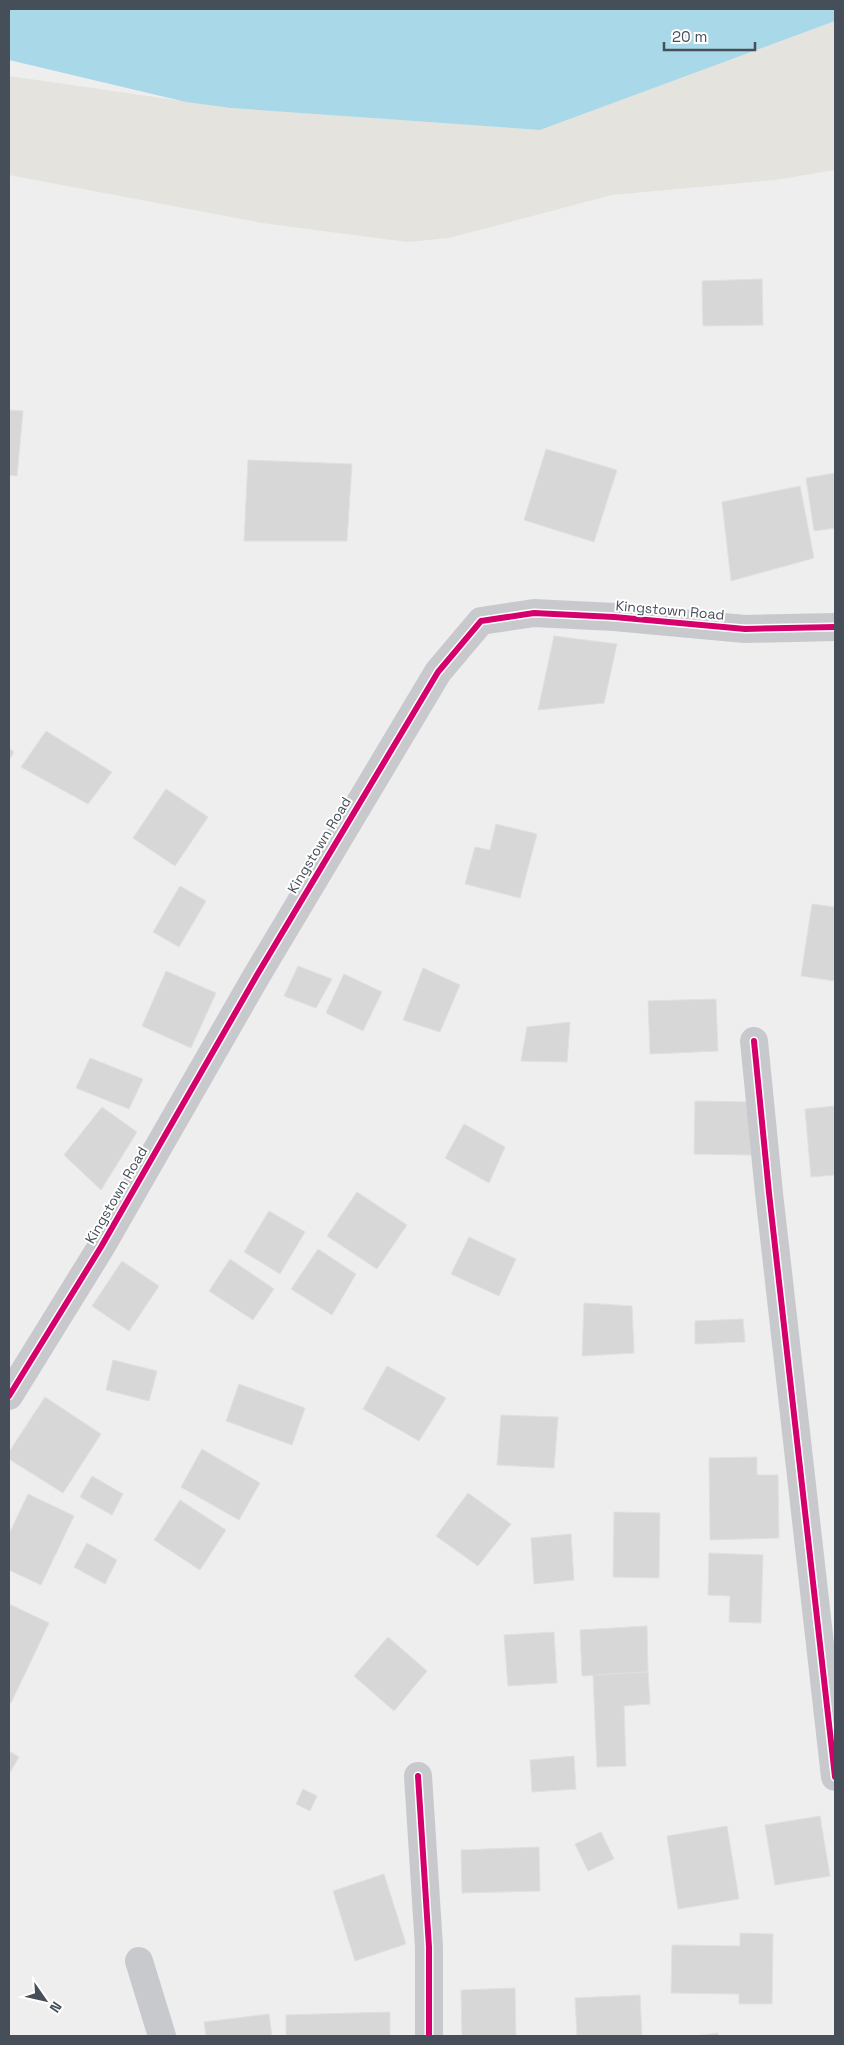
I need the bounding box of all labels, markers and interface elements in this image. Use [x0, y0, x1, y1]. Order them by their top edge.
scale bar [664, 20, 755, 52]
text: 20 m [672, 27, 707, 46]
street label: Kingstown Road [615, 596, 725, 624]
street label: Kingstown Road [283, 794, 355, 896]
street label: Kingstown Road [81, 1143, 151, 1247]
north arrow [20, 1975, 70, 2025]
text: N [46, 1998, 66, 2016]

